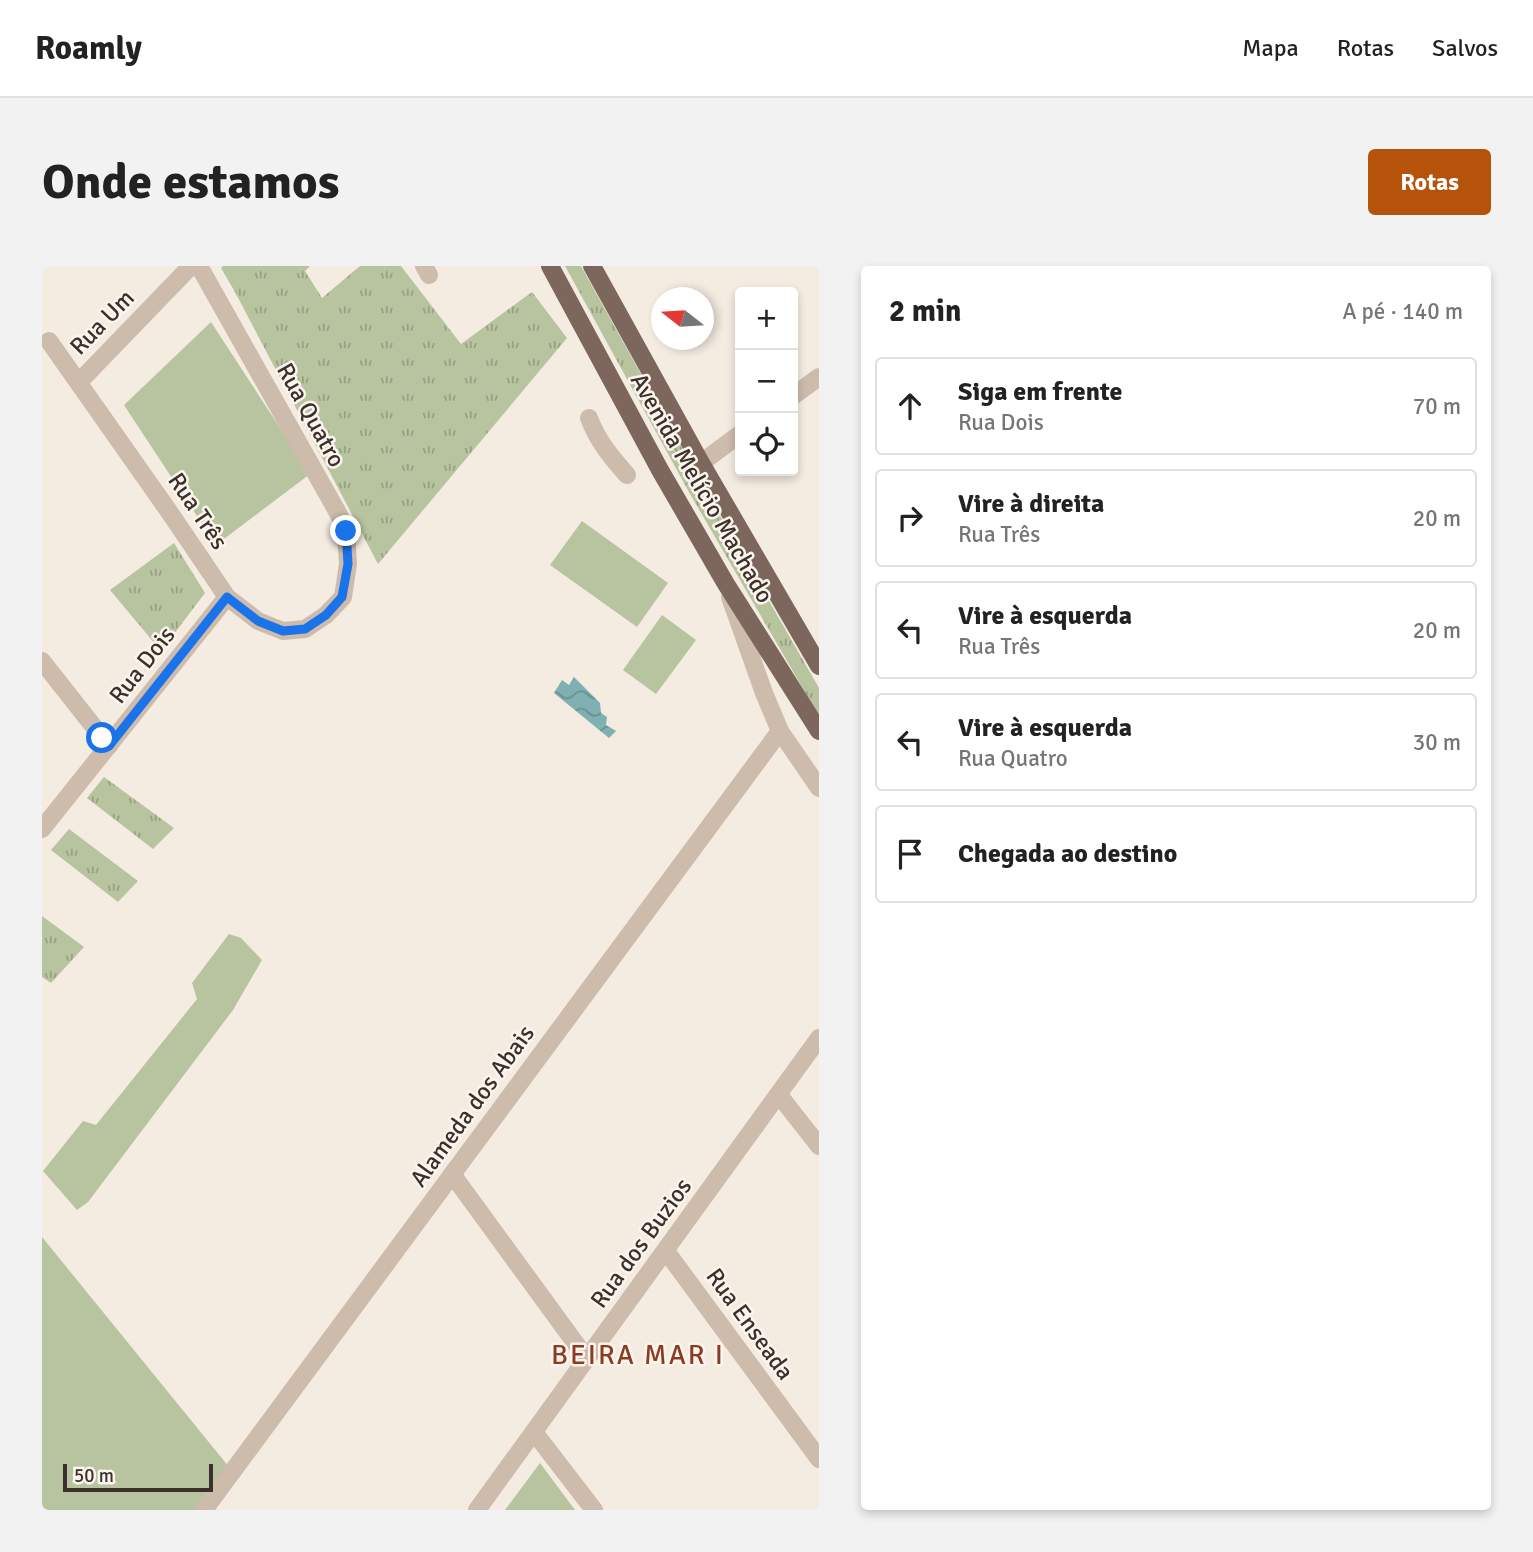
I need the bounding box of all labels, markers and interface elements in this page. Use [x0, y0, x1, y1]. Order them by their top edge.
text: Roamly [35, 28, 142, 69]
text: Mapa [1242, 33, 1299, 63]
text: Rotas [1337, 33, 1394, 63]
text: Salvos [1432, 33, 1498, 63]
button: Rotas [1368, 149, 1491, 215]
text: Onde estamos [42, 152, 339, 212]
street label: Rua Um [64, 283, 140, 361]
north arrow [651, 287, 714, 350]
map controls [735, 287, 798, 476]
button: + [735, 287, 798, 350]
text: 2 min [889, 293, 961, 330]
text: A pé · 140 m [1342, 297, 1463, 326]
button: − [735, 350, 798, 413]
street label: Rua Quatro [270, 358, 352, 472]
street label: Avenida Melício Machado [624, 368, 780, 608]
text: Siga em frente [958, 376, 1122, 408]
icon: ahead [891, 387, 929, 425]
text: 70 m [1413, 392, 1461, 421]
text: Rua Dois [958, 408, 1044, 437]
button: locate [735, 413, 798, 476]
street label: Rua Três [162, 467, 234, 555]
text: Vire à direita [958, 488, 1104, 520]
icon: right [891, 499, 929, 537]
text: 20 m [1413, 504, 1461, 533]
route end [330, 515, 361, 546]
text: Rua Três [958, 520, 1040, 549]
text: Vire à esquerda [958, 600, 1132, 632]
icon: left [891, 611, 929, 649]
text: 20 m [1413, 616, 1461, 645]
street label: Rua Dois [103, 620, 181, 710]
text: Rua Três [958, 632, 1040, 661]
text: Vire à esquerda [958, 712, 1132, 744]
route start [86, 722, 117, 753]
icon: left [891, 723, 929, 761]
text: 30 m [1413, 728, 1461, 757]
text: Rua Quatro [958, 744, 1068, 773]
icon: arrive [891, 835, 929, 873]
text: Chegada ao destino [958, 838, 1177, 870]
street label: Alameda dos Abais [403, 1019, 541, 1193]
street label: Rua dos Buzios [584, 1172, 698, 1314]
street label: Rua Enseada [699, 1262, 801, 1386]
district label: BEIRA MAR I [551, 1338, 725, 1372]
scale bar [63, 1461, 214, 1493]
text: 50 m [74, 1464, 114, 1488]

